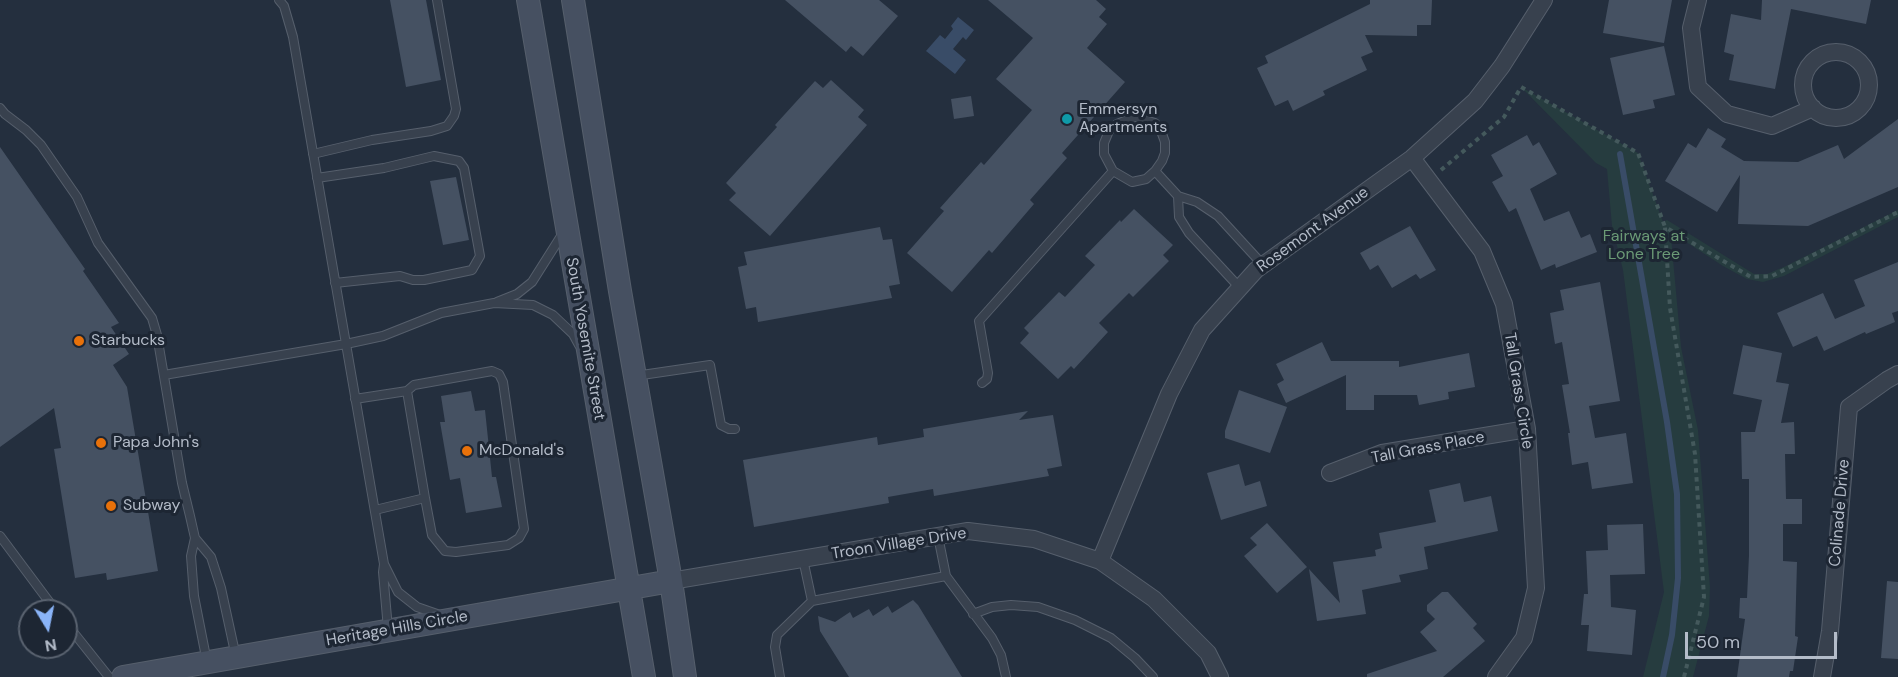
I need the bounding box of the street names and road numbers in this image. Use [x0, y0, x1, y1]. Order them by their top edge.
street label: Rosemont Avenue [1253, 183, 1373, 277]
street label: South Yosemite Street [561, 256, 609, 422]
street label: Tall Grass Circle [1499, 331, 1537, 451]
street label: Tall Grass Place [1370, 428, 1486, 468]
street label: Colinade Drive [1826, 459, 1854, 567]
street label: Troon Village Drive [830, 524, 968, 564]
street label: Heritage Hills Circle [325, 607, 469, 651]

